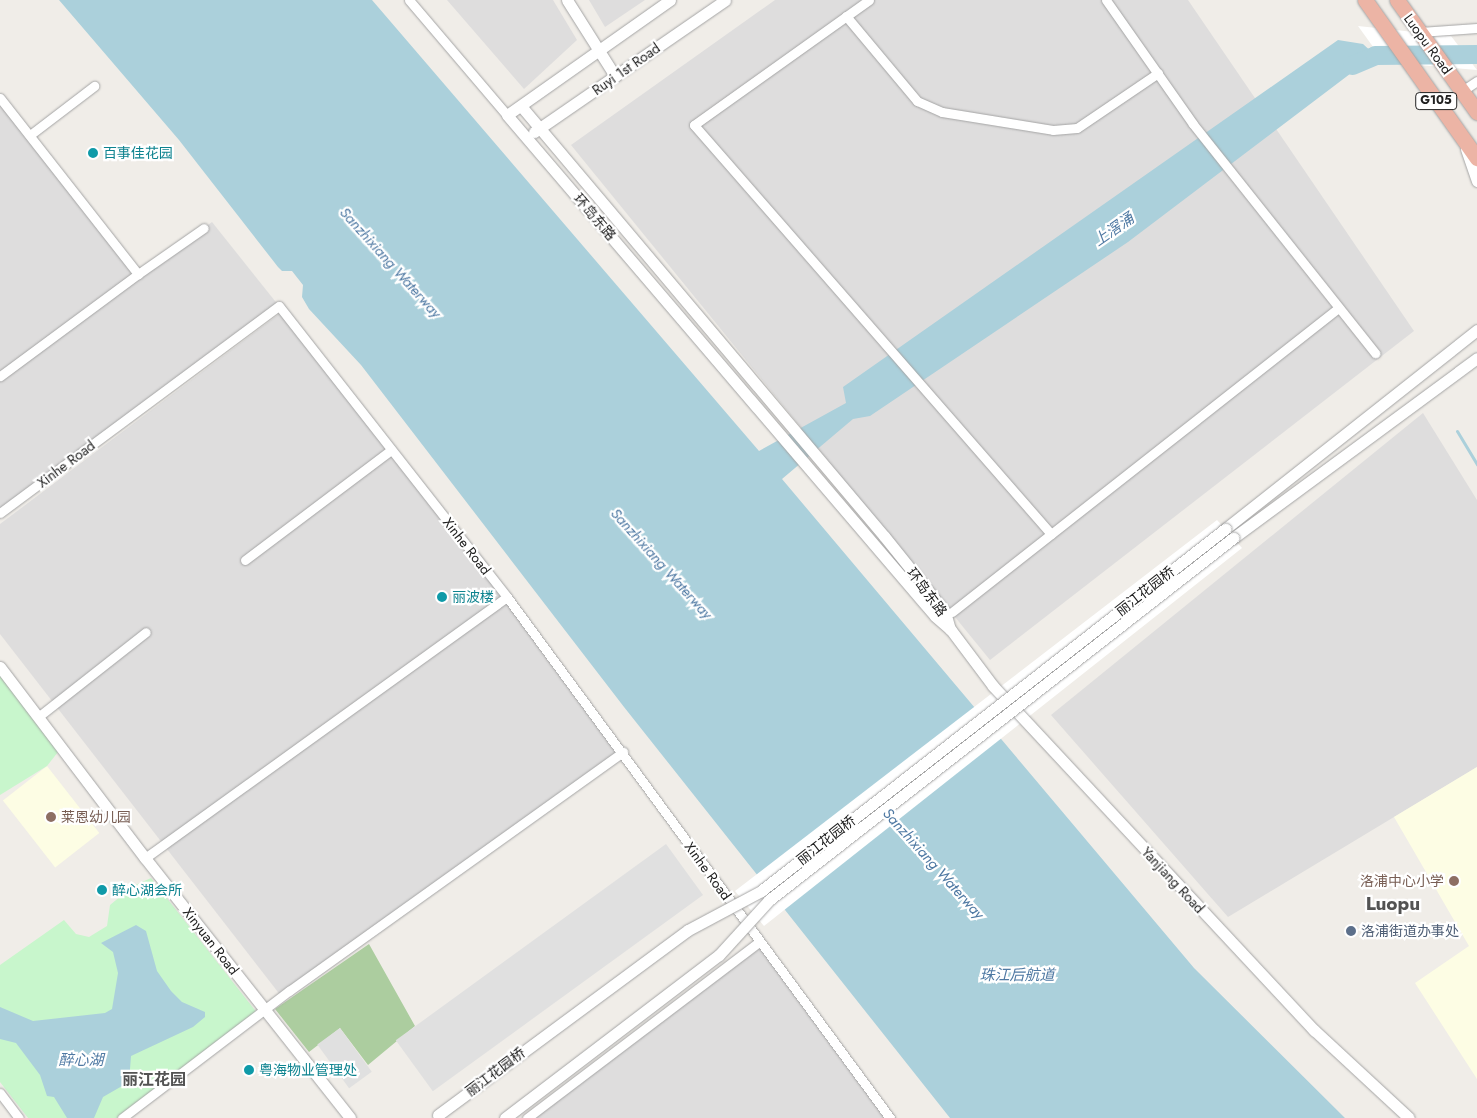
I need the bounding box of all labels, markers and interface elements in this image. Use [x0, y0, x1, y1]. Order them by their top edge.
street label: Luopu Road [1400, 10, 1456, 78]
street label: Ruyi 1st Road [589, 39, 663, 99]
road number: G105 [1415, 92, 1457, 110]
place label: 百事佳花园 [103, 145, 173, 161]
marker: 百事佳花园 [87, 147, 99, 159]
street label: 环岛东路 [570, 190, 620, 244]
water label: Sanzhixiang Waterway [336, 204, 444, 322]
water label: 上滘涌 [1090, 210, 1138, 250]
street label: Xinhe Road [34, 437, 98, 491]
water label: Sanzhixiang Waterway [607, 505, 715, 623]
street label: Xinhe Road [440, 514, 494, 578]
street label: 丽江花园桥 [1112, 563, 1178, 619]
street label: 环岛东路 [903, 565, 951, 619]
place label: 丽波楼 [452, 589, 494, 605]
marker: 丽波楼 [436, 591, 448, 603]
water label: Sanzhixiang Waterway [879, 805, 987, 923]
place label: 莱恩幼儿园 [61, 809, 131, 825]
marker: 莱恩幼儿园 [45, 811, 57, 823]
street label: 丽江花园桥 [793, 812, 859, 868]
street label: Xinhe Road [681, 839, 735, 903]
street label: Yanjiang Road [1138, 844, 1208, 916]
place label: 洛浦中心小学 [1360, 873, 1444, 889]
marker: 洛浦中心小学 [1448, 875, 1460, 887]
place label: 醉心湖会所 [112, 882, 182, 898]
marker: 醉心湖会所 [96, 884, 108, 896]
district label: Luopu [1366, 893, 1420, 915]
street label: Xinyuan Road [180, 904, 242, 978]
place label: 洛浦街道办事处 [1361, 923, 1459, 939]
marker: 洛浦街道办事处 [1345, 925, 1357, 937]
water label: 珠江后航道 [980, 967, 1054, 985]
street label: 丽江花园桥 [462, 1044, 528, 1100]
water label: 醉心湖 [59, 1052, 103, 1070]
place label: 粤海物业管理处 [259, 1062, 357, 1078]
marker: 粤海物业管理处 [243, 1064, 255, 1076]
district label: 丽江花园 [122, 1070, 186, 1090]

